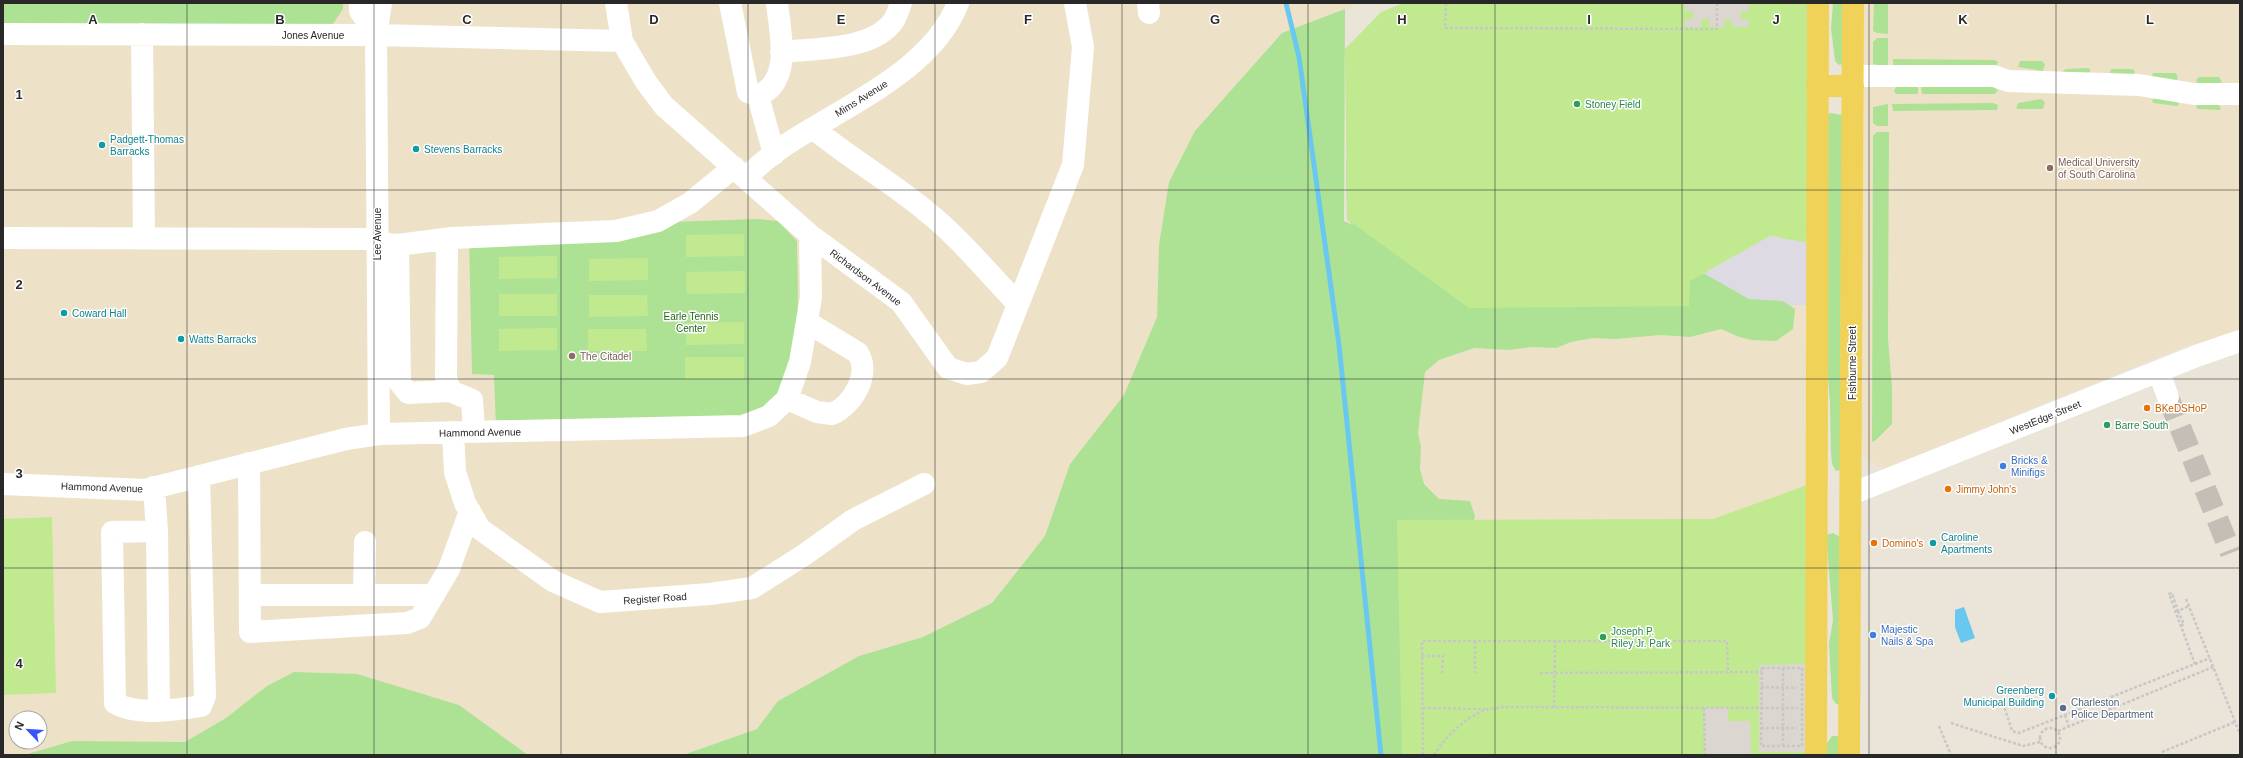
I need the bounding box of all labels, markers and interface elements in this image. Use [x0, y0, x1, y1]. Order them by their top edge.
text: A [88, 12, 98, 27]
text: B [275, 12, 285, 27]
text: C [462, 12, 472, 27]
text: D [649, 12, 659, 27]
text: E [837, 12, 846, 27]
text: F [1024, 12, 1032, 27]
text: G [1210, 12, 1220, 27]
text: H [1397, 12, 1407, 27]
text: I [1587, 12, 1591, 27]
text: J [1772, 12, 1780, 27]
text: K [1958, 12, 1968, 27]
text: L [2146, 12, 2154, 27]
street label: Jones Avenue [282, 30, 345, 41]
street label: Mims Avenue [833, 78, 890, 119]
text: 1 [15, 87, 23, 102]
marker: Stoney Field [1572, 99, 1582, 109]
place label: Stoney Field [1585, 99, 1641, 110]
place label: Padgett-Thomas Barracks [110, 134, 184, 157]
marker: Padgett-Thomas Barracks [97, 140, 107, 150]
marker: Stevens Barracks [411, 144, 421, 154]
place label: Stevens Barracks [424, 144, 502, 155]
place label: Medical University of South Carolina [2058, 157, 2139, 180]
marker: Medical University of South Carolina [2045, 163, 2055, 173]
street label: Lee Avenue [372, 207, 383, 260]
street label: Richardson Avenue [828, 247, 904, 308]
text: 2 [15, 277, 23, 292]
marker: Coward Hall [59, 308, 69, 318]
place label: Coward Hall [72, 308, 126, 319]
park label: Earle Tennis Center [664, 311, 718, 334]
street label: Fishburne Street [1847, 326, 1858, 400]
marker: Watts Barracks [176, 334, 186, 344]
place label: Watts Barracks [189, 334, 256, 345]
marker: The Citadel [567, 351, 577, 361]
place label: The Citadel [580, 351, 631, 362]
street label: WestEdge Street [2008, 398, 2082, 437]
marker: BKeDSHoP [2142, 403, 2152, 413]
place label: BKeDSHoP [2155, 403, 2208, 414]
marker: Barre South [2102, 420, 2112, 430]
place label: Barre South [2115, 420, 2168, 431]
street label: Hammond Avenue [439, 426, 522, 439]
place label: Bricks & Minifigs [2011, 455, 2048, 478]
marker: Bricks & Minifigs [1998, 461, 2008, 471]
text: 3 [15, 466, 23, 481]
street label: Hammond Avenue [61, 481, 144, 494]
marker: Jimmy John's [1943, 484, 1953, 494]
place label: Jimmy John's [1956, 484, 2016, 495]
place label: Caroline Apartments [1941, 532, 1992, 555]
marker: Domino's [1869, 538, 1879, 548]
place label: Domino's [1882, 538, 1923, 549]
marker: Caroline Apartments [1928, 538, 1938, 548]
street label: Register Road [623, 591, 687, 606]
place label: Majestic Nails & Spa [1881, 624, 1934, 647]
place label: Joseph P. Riley Jr. Park [1611, 626, 1671, 649]
marker: Majestic Nails & Spa [1868, 630, 1878, 640]
marker: Joseph P. Riley Jr. Park [1598, 632, 1608, 642]
text: 4 [15, 656, 23, 671]
place label: Greenberg Municipal Building [1963, 685, 2044, 708]
marker: Greenberg Municipal Building [2047, 691, 2057, 701]
place label: Charleston Police Department [2071, 697, 2153, 720]
marker: Charleston Police Department [2058, 703, 2068, 713]
north arrow [8, 710, 48, 750]
text: N [12, 720, 26, 732]

